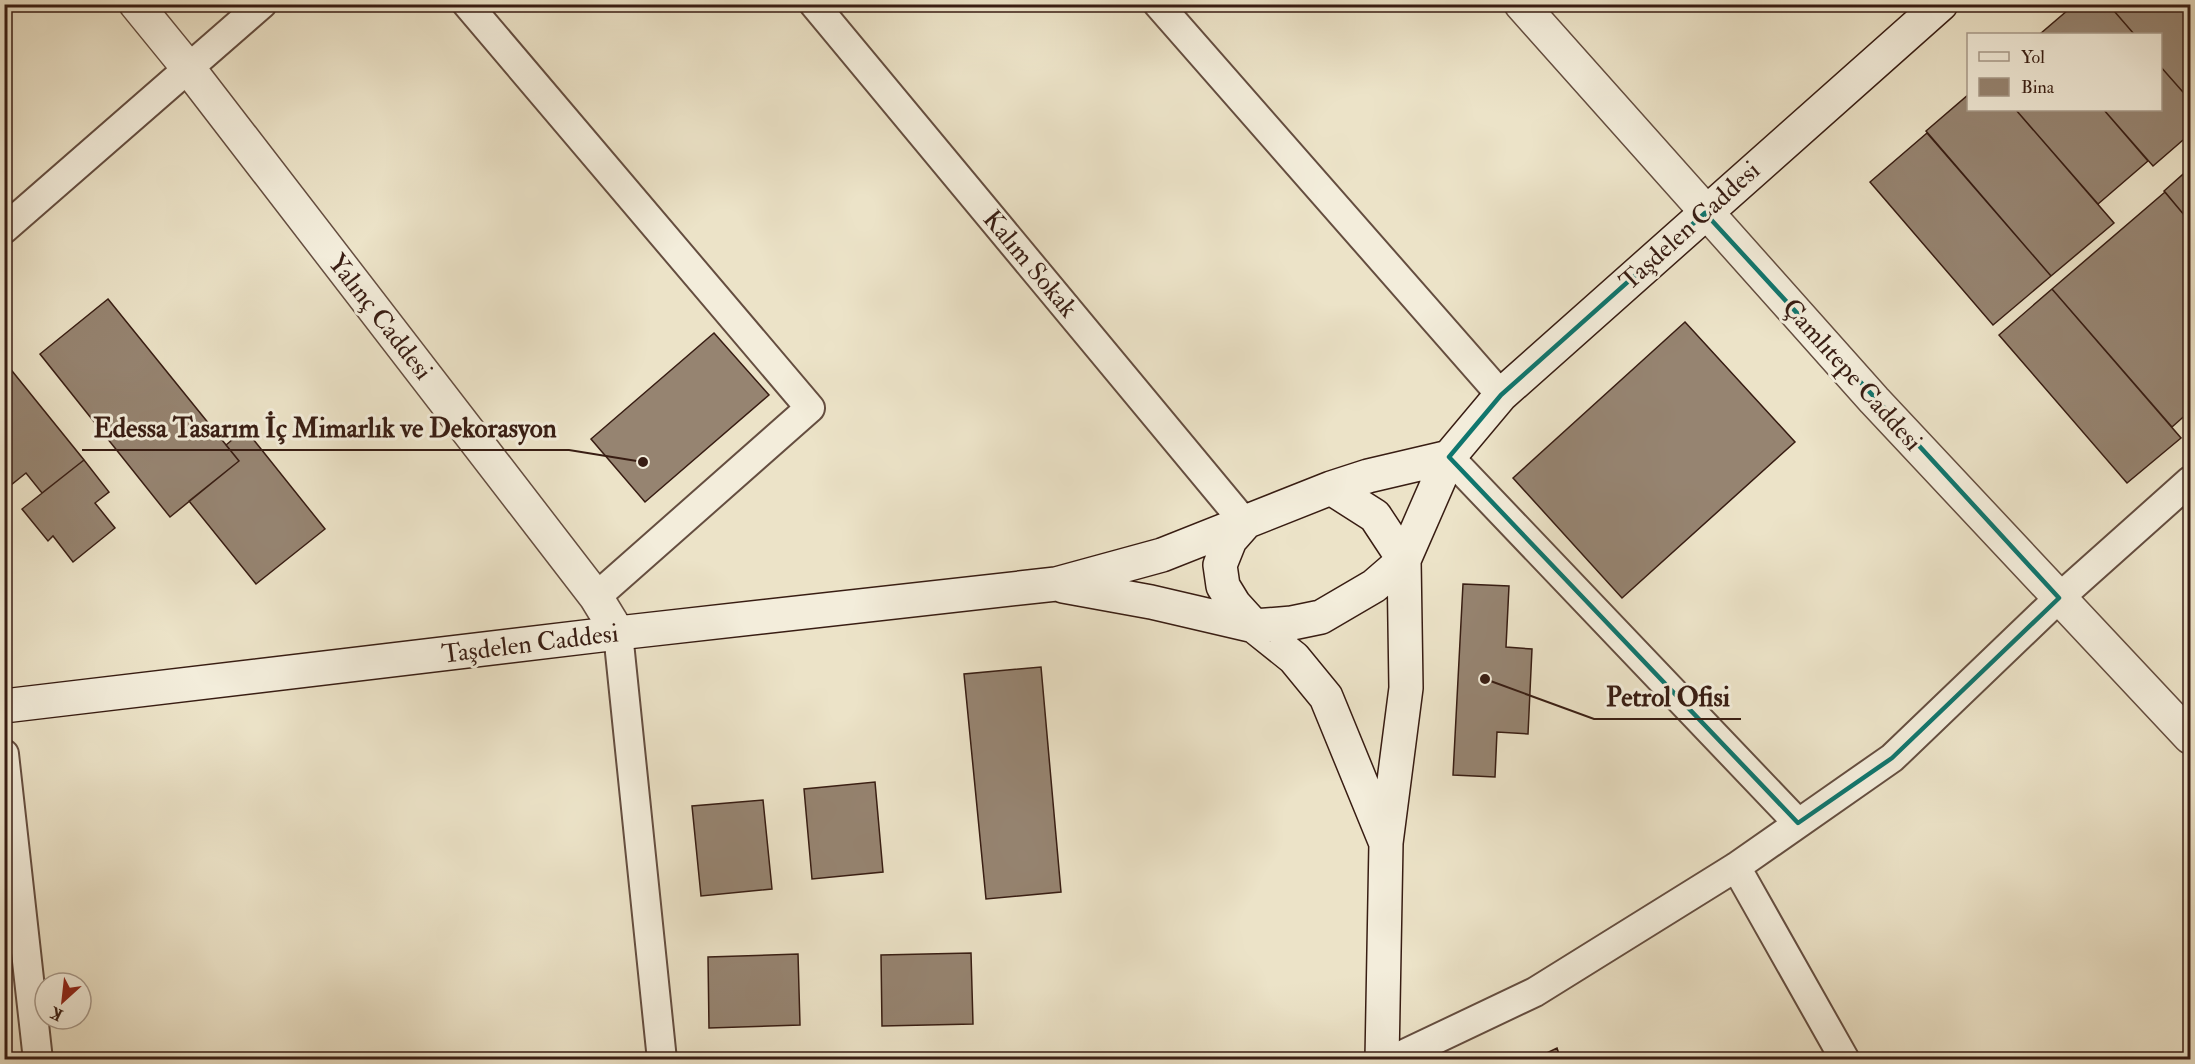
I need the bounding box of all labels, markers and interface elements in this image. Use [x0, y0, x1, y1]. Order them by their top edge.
legend [1967, 33, 2162, 111]
text: Yol [2021, 46, 2045, 69]
text: Bina [2021, 76, 2055, 99]
street label: Taşdelen Caddesi [1613, 155, 1767, 297]
street label: Kalım Sokak [976, 204, 1084, 325]
street label: Yalınç Caddesi [321, 248, 439, 386]
street label: Çamlıtepe Caddesi [1774, 292, 1929, 459]
callout: Edessa Tasarım İç Mimarlık ve Dekorasyon [82, 405, 569, 450]
text: Edessa Tasarım İç Mimarlık ve Dekorasyon [93, 411, 557, 446]
street label: Taşdelen Caddesi [440, 617, 620, 671]
callout: Petrol Ofisi [1594, 674, 1741, 719]
text: Petrol Ofisi [1606, 681, 1730, 714]
north arrow [33, 971, 93, 1031]
text: K [46, 1002, 66, 1025]

